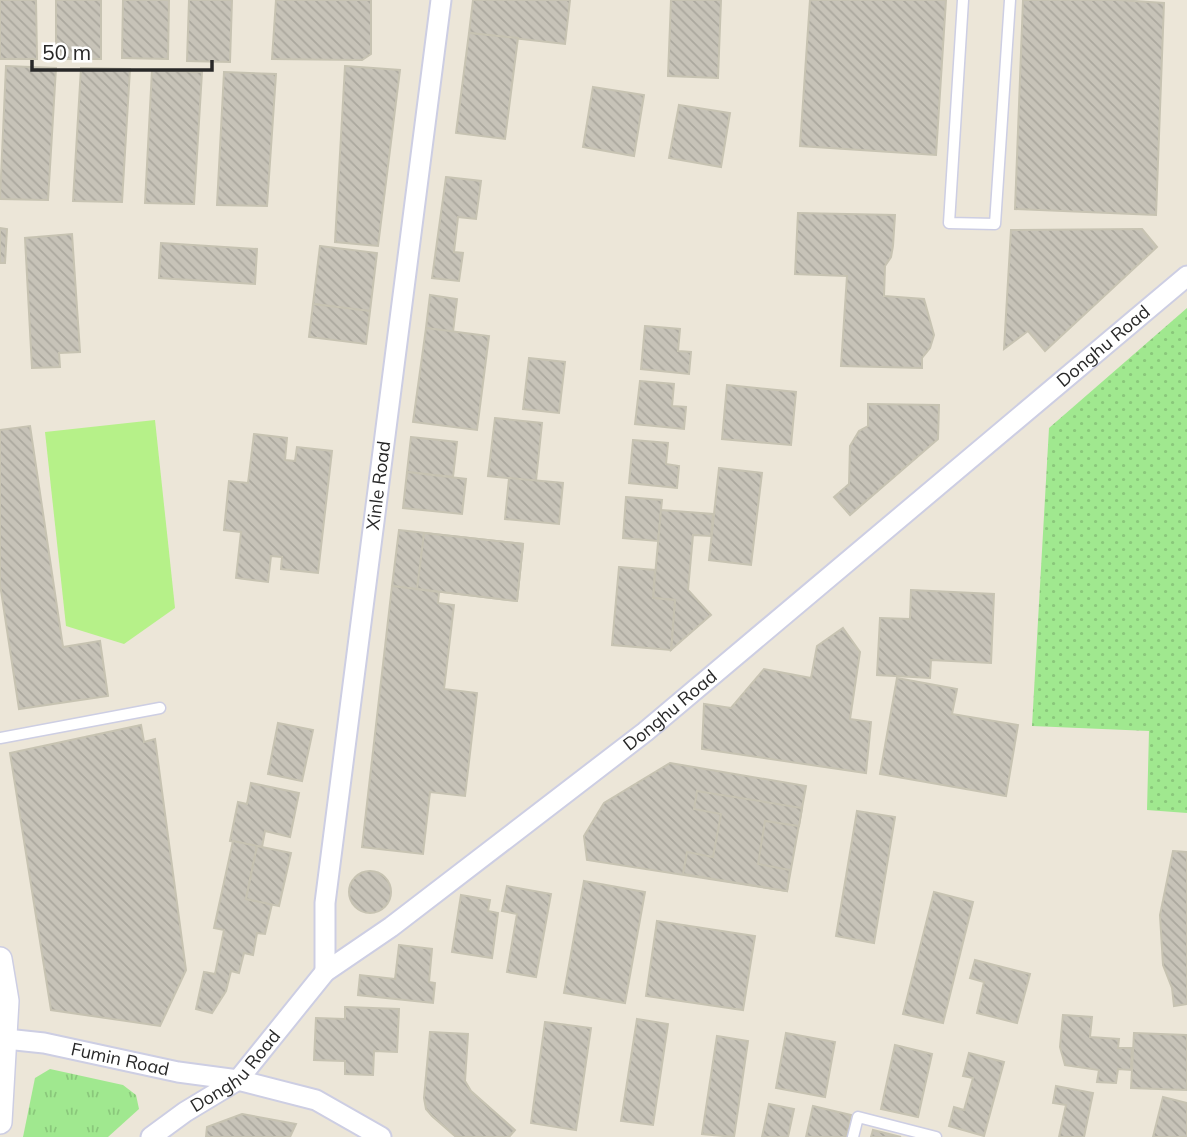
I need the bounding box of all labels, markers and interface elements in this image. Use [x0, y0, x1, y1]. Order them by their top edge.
scale bar [32, 28, 212, 72]
text: 50 m [42, 39, 91, 65]
street label: Donghu Road [1052, 300, 1155, 392]
street label: Xinle Road [361, 439, 395, 531]
street label: Donghu Road [618, 664, 721, 756]
street label: Donghu Road [186, 1025, 285, 1117]
street label: Fumin Road [69, 1037, 171, 1081]

